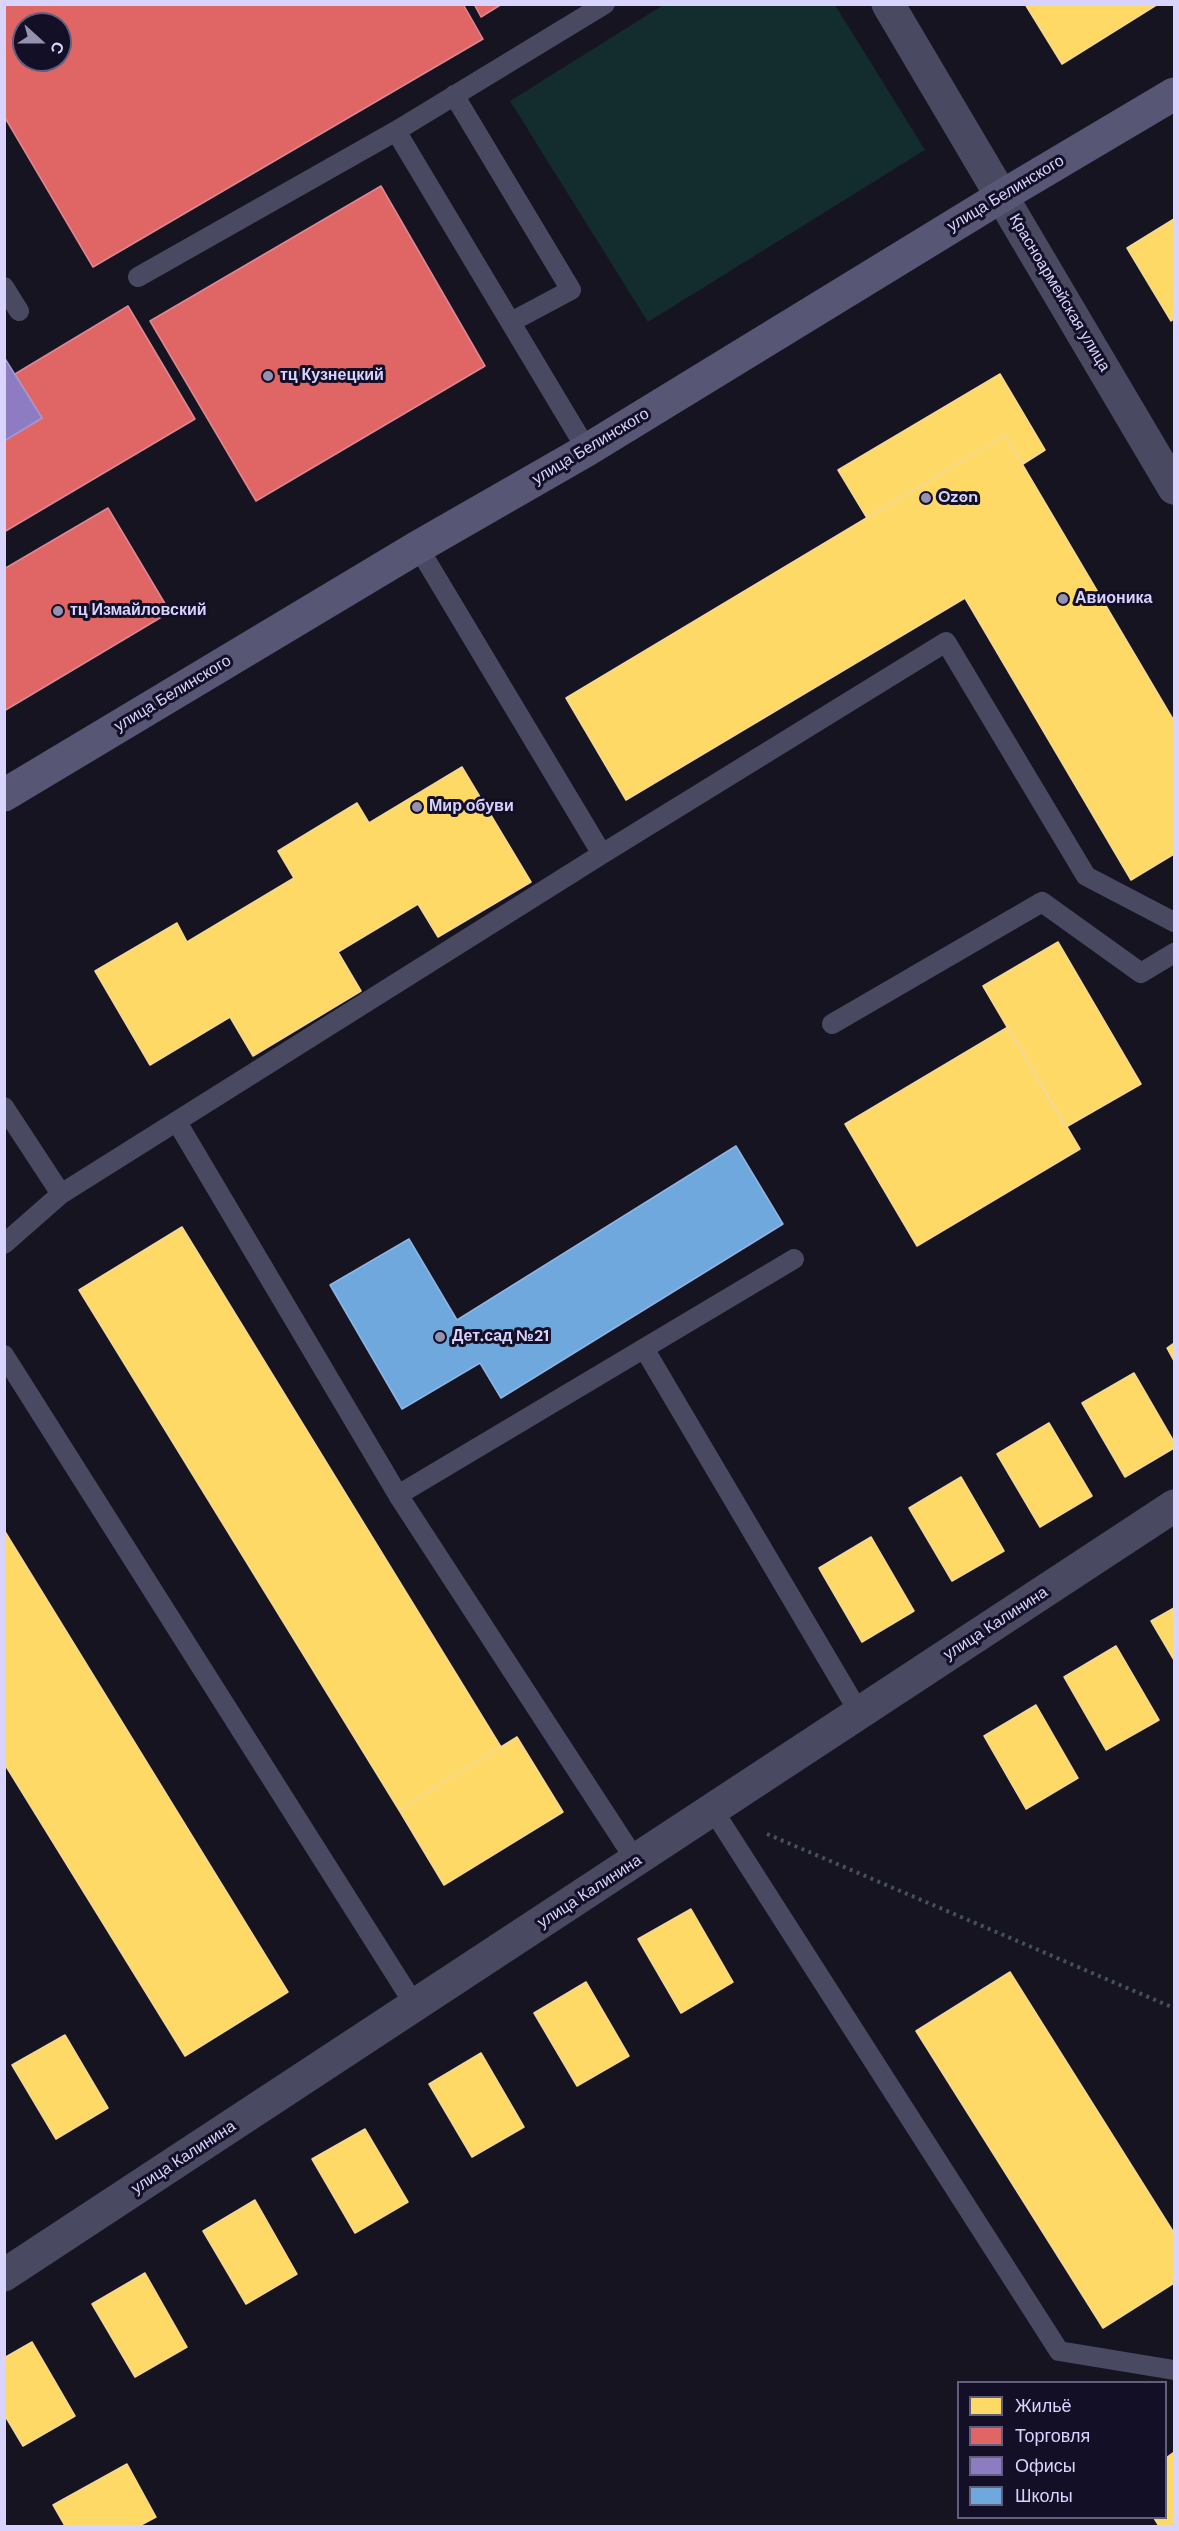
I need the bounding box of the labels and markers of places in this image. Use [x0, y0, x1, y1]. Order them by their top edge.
place label: тц Кузнецкий [280, 366, 384, 386]
marker: тц Кузнецкий [261, 369, 275, 383]
place label: Ozon [938, 488, 978, 508]
marker: Ozon [919, 491, 933, 505]
place label: Авионика [1075, 589, 1152, 609]
marker: Авионика [1056, 592, 1070, 606]
place label: тц Измайловский [70, 601, 207, 621]
marker: тц Измайловский [51, 604, 65, 618]
place label: Мир обуви [429, 797, 514, 817]
marker: Мир обуви [410, 800, 424, 814]
place label: Дет.сад №21 [452, 1327, 549, 1347]
marker: Дет.сад №21 [433, 1330, 447, 1344]

